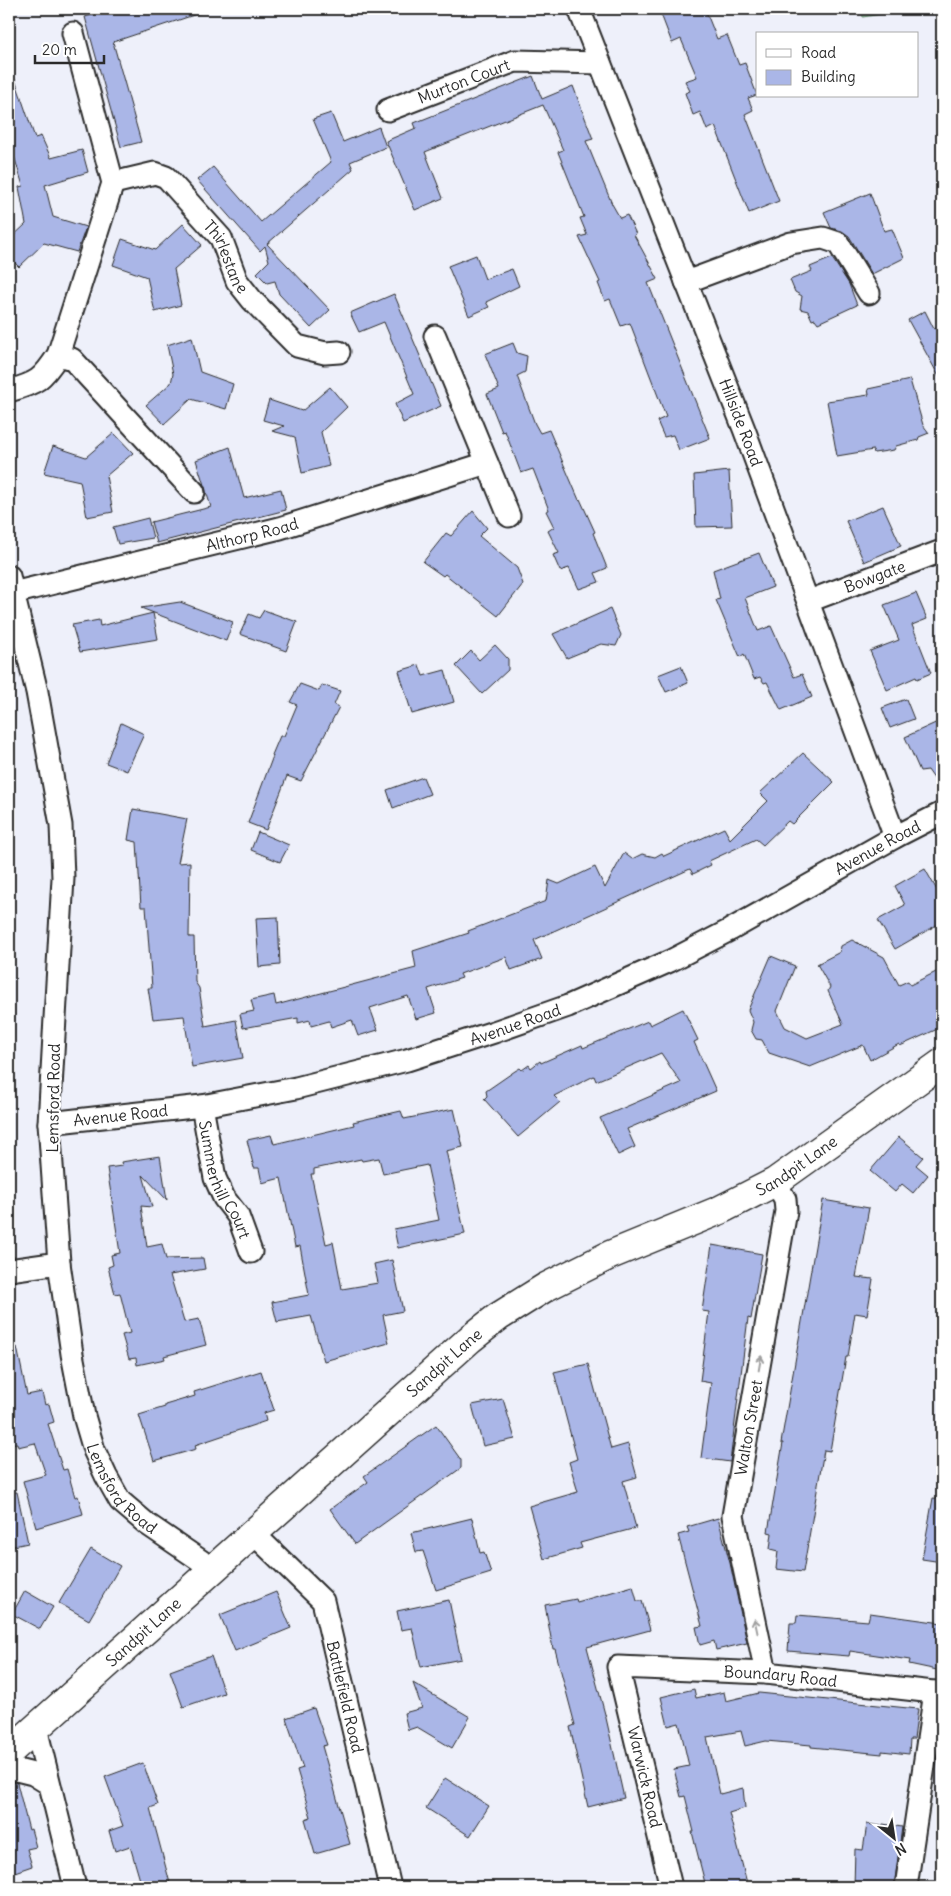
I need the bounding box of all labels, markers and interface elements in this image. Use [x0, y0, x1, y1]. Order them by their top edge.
scale bar [35, 32, 104, 64]
legend [756, 32, 918, 98]
text: 20 m [42, 40, 77, 59]
text: Road [801, 43, 836, 62]
street label: Murton Court [415, 54, 513, 108]
text: Building [801, 67, 856, 86]
street label: Thirlestane [200, 216, 253, 297]
street label: Hillside Road [715, 376, 767, 469]
street label: Althorp Road [204, 513, 301, 556]
street label: Bowgate [841, 556, 908, 597]
street label: Avenue Road [831, 816, 924, 879]
street label: Avenue Road [467, 999, 563, 1049]
street label: Lemsford Road [42, 1043, 64, 1153]
street label: Avenue Road [72, 1100, 169, 1130]
street label: Summerhill Court [195, 1119, 255, 1242]
street label: Sandpit Lane [752, 1131, 841, 1200]
street label: Sandpit Lane [402, 1324, 486, 1401]
one-way arrow [755, 1355, 765, 1371]
street label: Walton Street [730, 1378, 767, 1477]
street label: Lemsford Road [83, 1441, 161, 1538]
street label: Sandpit Lane [101, 1593, 185, 1671]
one-way arrow [750, 1618, 760, 1634]
street label: Battlefield Road [323, 1639, 368, 1755]
street label: Boundary Road [723, 1661, 838, 1691]
street label: Warwick Road [624, 1724, 666, 1830]
north arrow [868, 1814, 918, 1864]
text: N [892, 1839, 909, 1859]

